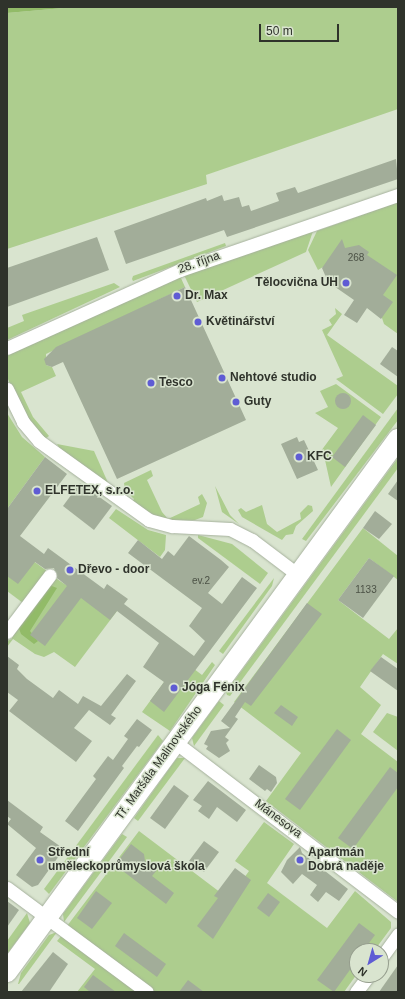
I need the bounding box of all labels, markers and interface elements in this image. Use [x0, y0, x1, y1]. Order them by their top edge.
scale bar [261, 16, 341, 42]
text: 50 m [266, 24, 293, 38]
street label: 28. října [176, 249, 222, 277]
house number: 268 [348, 252, 364, 264]
place label: Tělocvična UH [255, 276, 338, 290]
marker: Tělocvična UH [341, 278, 351, 288]
place label: Dr. Max [185, 289, 228, 303]
marker: Dr. Max [172, 291, 182, 301]
place label: Květinářství [206, 315, 275, 329]
marker: Květinářství [193, 317, 203, 327]
place label: Nehtové studio [230, 371, 317, 385]
marker: Nehtové studio [217, 373, 227, 383]
place label: Tesco [159, 376, 193, 390]
marker: Tesco [146, 378, 156, 388]
place label: Guty [244, 395, 271, 409]
marker: Guty [231, 397, 241, 407]
place label: KFC [307, 450, 332, 464]
marker: KFC [294, 452, 304, 462]
place label: ELFETEX, s.r.o. [45, 484, 134, 498]
marker: ELFETEX, s.r.o. [32, 486, 42, 496]
place label: Dřevo - door [78, 563, 149, 577]
marker: Dřevo - door [65, 565, 75, 575]
house number: ev.2 [192, 575, 210, 587]
house number: 1133 [355, 584, 377, 596]
place label: Jóga Fénix [182, 681, 245, 695]
marker: Jóga Fénix [169, 683, 179, 693]
street label: Tř. Maršála Malinovského [113, 703, 205, 823]
street label: Mánesova [252, 797, 304, 841]
place label: Střední uměleckoprůmyslová škola [48, 846, 205, 874]
place label: Apartmán Dobrá naděje [308, 846, 384, 874]
marker: Střední uměleckoprůmyslová škola [35, 855, 45, 865]
marker: Apartmán Dobrá naděje [295, 855, 305, 865]
north arrow [349, 943, 389, 983]
text: N [356, 965, 369, 979]

